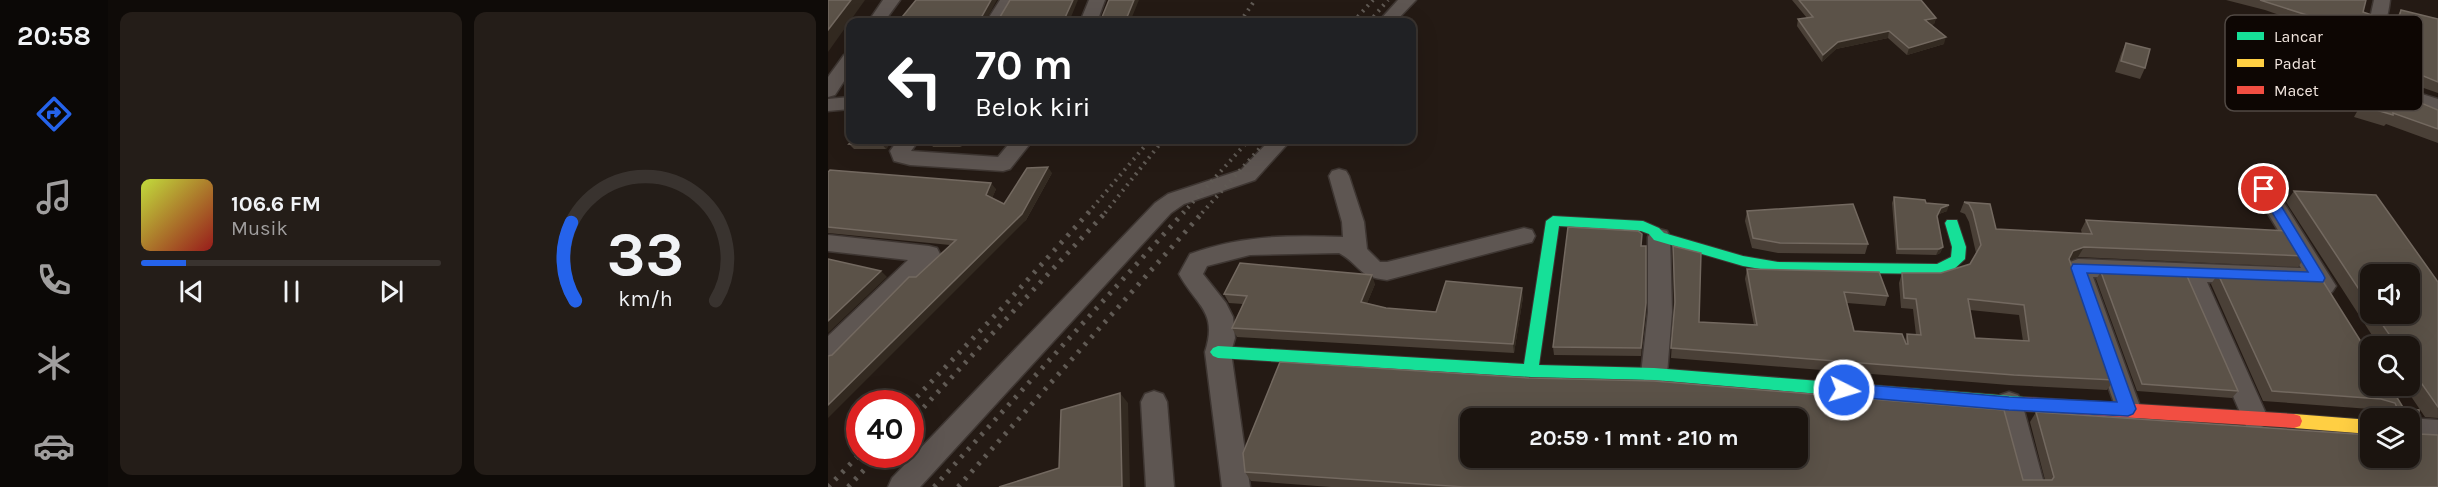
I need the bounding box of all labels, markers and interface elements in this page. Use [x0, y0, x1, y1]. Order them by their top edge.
legend [2225, 15, 2423, 111]
text: 20:58 [17, 20, 91, 52]
text: Lancar [2274, 27, 2323, 46]
text: 70 m [975, 40, 1073, 90]
icon: left [876, 42, 954, 120]
text: Padat [2274, 54, 2316, 73]
text: Macet [2274, 81, 2319, 100]
text: Belok kiri [975, 91, 1091, 123]
icon: directions [33, 93, 75, 135]
pin [2238, 163, 2289, 214]
icon: arrive [2247, 172, 2280, 205]
icon: music [33, 176, 75, 218]
text: 106.6 FM [231, 191, 321, 217]
text: Musik [231, 217, 288, 240]
text: 33 [606, 218, 684, 291]
icon: phone [33, 259, 75, 301]
map controls [2360, 264, 2420, 468]
button: sound [2360, 264, 2420, 324]
icon: previous [175, 275, 208, 308]
icon: pause [275, 275, 308, 308]
icon: next [375, 275, 408, 308]
text: km/h [618, 286, 672, 311]
button: search [2360, 336, 2420, 396]
icon: climate [33, 342, 75, 384]
position arrow [1812, 358, 1876, 422]
speed limit sign: 40 [846, 390, 924, 468]
button: layers [2360, 408, 2420, 468]
icon: car [33, 425, 75, 467]
text: 20:59 · 1 mnt · 210 m [1529, 425, 1739, 451]

